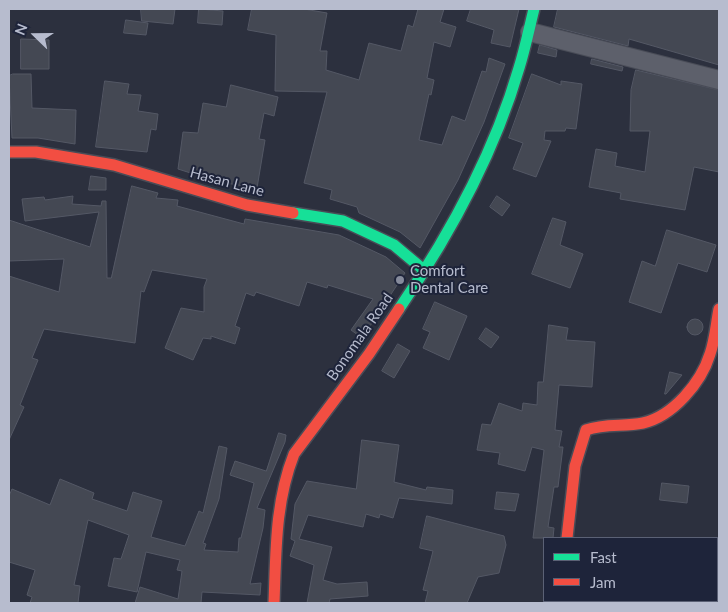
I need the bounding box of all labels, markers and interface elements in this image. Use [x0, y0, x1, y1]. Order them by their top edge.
north arrow [10, 10, 60, 60]
text: N [11, 21, 31, 37]
street label: Hasan Lane [188, 163, 266, 201]
place label: Comfort Dental Care [410, 262, 488, 297]
marker: Comfort Dental Care [394, 274, 406, 286]
street label: Bonomala Road [323, 290, 397, 384]
legend [543, 537, 718, 602]
text: Fast [590, 548, 617, 566]
text: Jam [590, 573, 616, 591]

